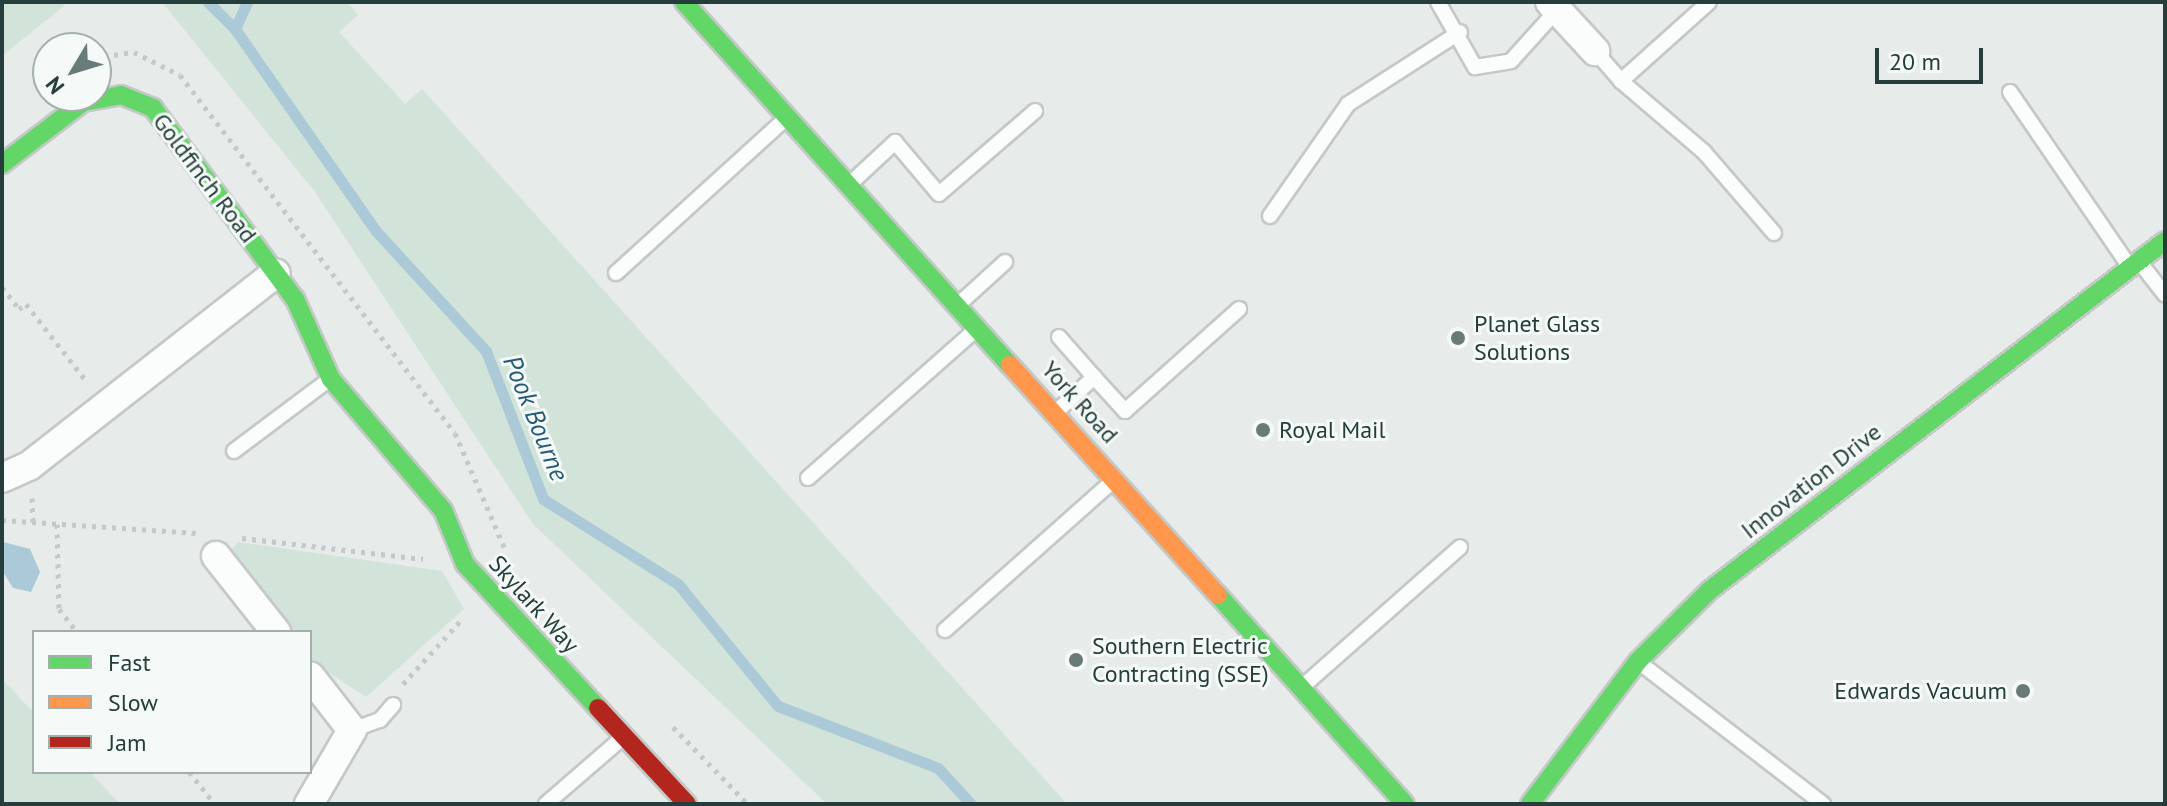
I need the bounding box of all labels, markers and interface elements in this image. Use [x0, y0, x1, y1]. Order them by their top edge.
north arrow [32, 32, 112, 112]
scale bar [1879, 32, 1987, 82]
text: 20 m [1889, 46, 1941, 77]
text: N [39, 71, 70, 100]
street label: Goldfinch Road [147, 108, 263, 248]
place label: Planet Glass Solutions [1474, 310, 1600, 366]
marker: Planet Glass Solutions [1449, 329, 1467, 347]
water label: Pook Bourne [497, 350, 575, 486]
street label: York Road [1035, 355, 1125, 449]
place label: Royal Mail [1279, 416, 1386, 444]
street label: Innovation Drive [1735, 417, 1887, 545]
marker: Royal Mail [1254, 421, 1272, 439]
street label: Skylark Way [482, 549, 586, 659]
legend [32, 630, 312, 774]
place label: Southern Electric Contracting (SSE) [1092, 632, 1269, 688]
text: Fast [108, 647, 151, 678]
marker: Southern Electric Contracting (SSE) [1067, 651, 1085, 669]
place label: Edwards Vacuum [1834, 677, 2007, 705]
marker: Edwards Vacuum [2014, 682, 2032, 700]
text: Slow [108, 687, 158, 718]
text: Jam [108, 727, 146, 758]

